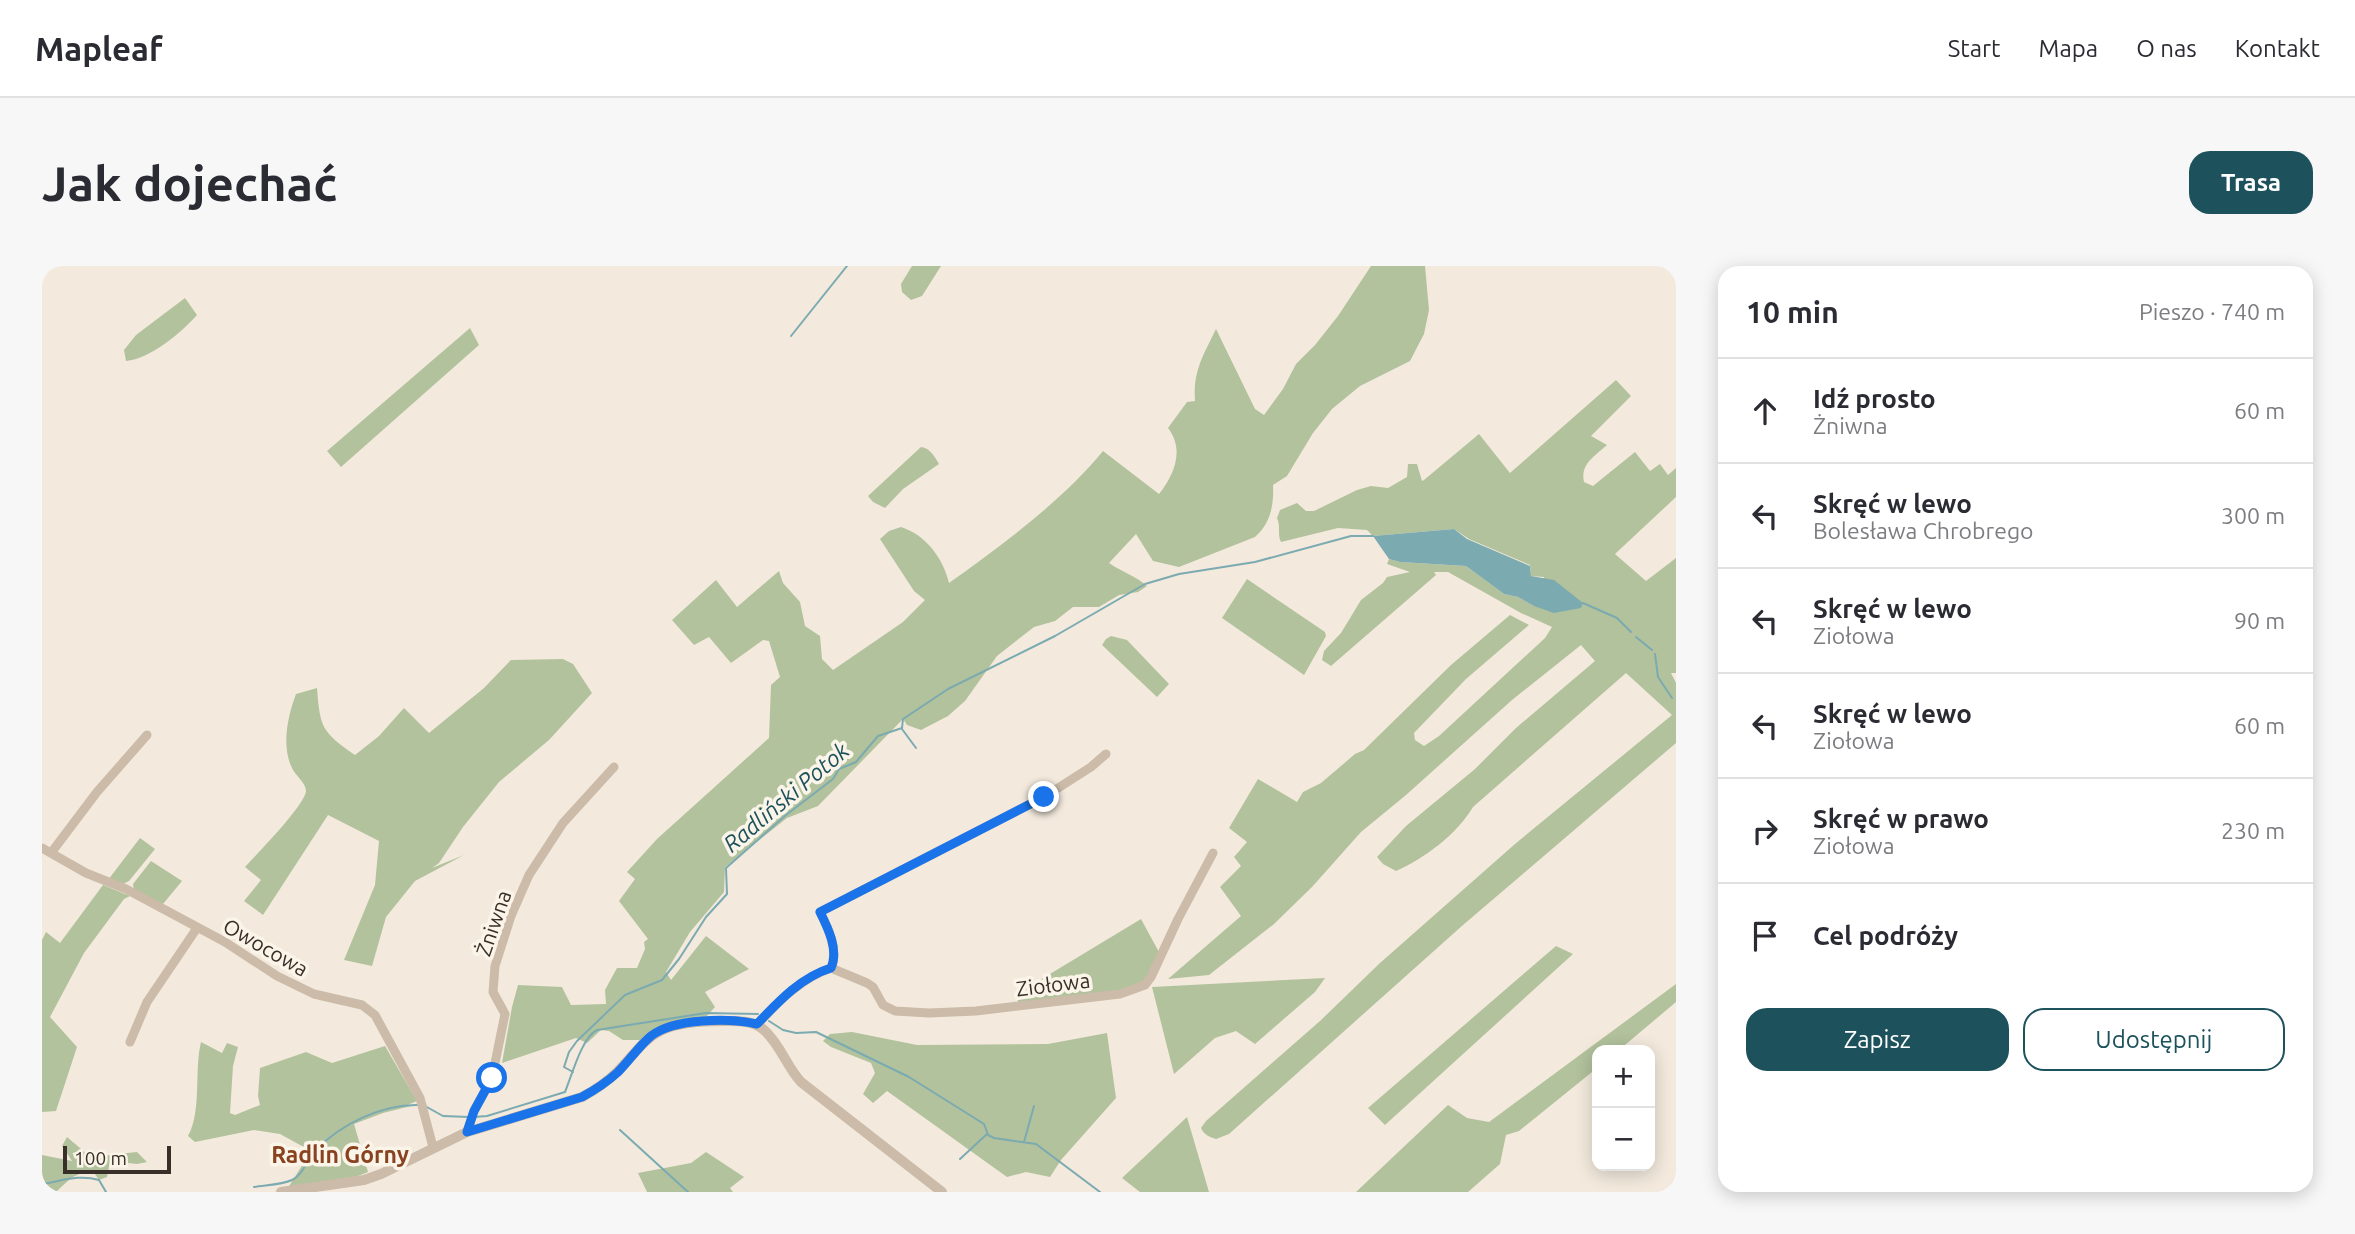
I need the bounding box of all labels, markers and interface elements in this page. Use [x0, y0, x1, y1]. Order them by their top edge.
text: Mapleaf [35, 30, 163, 67]
text: Start [1948, 35, 2001, 62]
text: Mapa [2039, 35, 2098, 62]
text: O nas [2136, 35, 2197, 62]
text: Kontakt [2235, 35, 2320, 62]
button: Trasa [2189, 151, 2313, 214]
text: Jak dojechać [42, 155, 337, 210]
text: 10 min [1746, 295, 1839, 329]
text: Pieszo · 740 m [2139, 299, 2285, 324]
text: Idź prosto [1813, 384, 1936, 413]
icon: ahead [1746, 392, 1784, 430]
text: 60 m [2234, 398, 2285, 423]
text: Żniwna [1813, 413, 1888, 438]
text: Skręć w lewo [1813, 489, 1972, 518]
icon: left [1746, 497, 1784, 535]
text: 300 m [2221, 503, 2285, 528]
text: Bolesława Chrobrego [1813, 518, 2034, 543]
text: Skręć w lewo [1813, 594, 1972, 623]
icon: left [1746, 602, 1784, 640]
text: 90 m [2234, 608, 2285, 633]
text: Ziołowa [1813, 623, 1895, 648]
text: Skręć w lewo [1813, 699, 1972, 728]
icon: left [1746, 707, 1784, 745]
text: 60 m [2234, 713, 2285, 738]
text: Ziołowa [1813, 728, 1895, 753]
water label: Radliński Potok [718, 737, 854, 857]
route end [1028, 781, 1059, 812]
text: Skręć w prawo [1813, 804, 1989, 833]
icon: right [1746, 812, 1784, 850]
text: 230 m [2221, 818, 2285, 843]
text: Ziołowa [1813, 833, 1895, 858]
street label: Żniwna [471, 887, 515, 959]
street label: Owocowa [219, 913, 313, 981]
icon: arrive [1746, 917, 1784, 955]
text: Cel podróży [1813, 921, 1958, 950]
street label: Ziołowa [1015, 968, 1091, 1000]
button: Zapisz [1746, 1008, 2009, 1071]
button: Udostępnij [2023, 1008, 2285, 1071]
map controls [1592, 1045, 1655, 1171]
button: + [1592, 1045, 1655, 1108]
route start [476, 1062, 507, 1093]
button: − [1592, 1108, 1655, 1171]
district label: Radlin Górny [271, 1142, 409, 1167]
scale bar [63, 1143, 172, 1175]
text: 100 m [74, 1147, 127, 1169]

